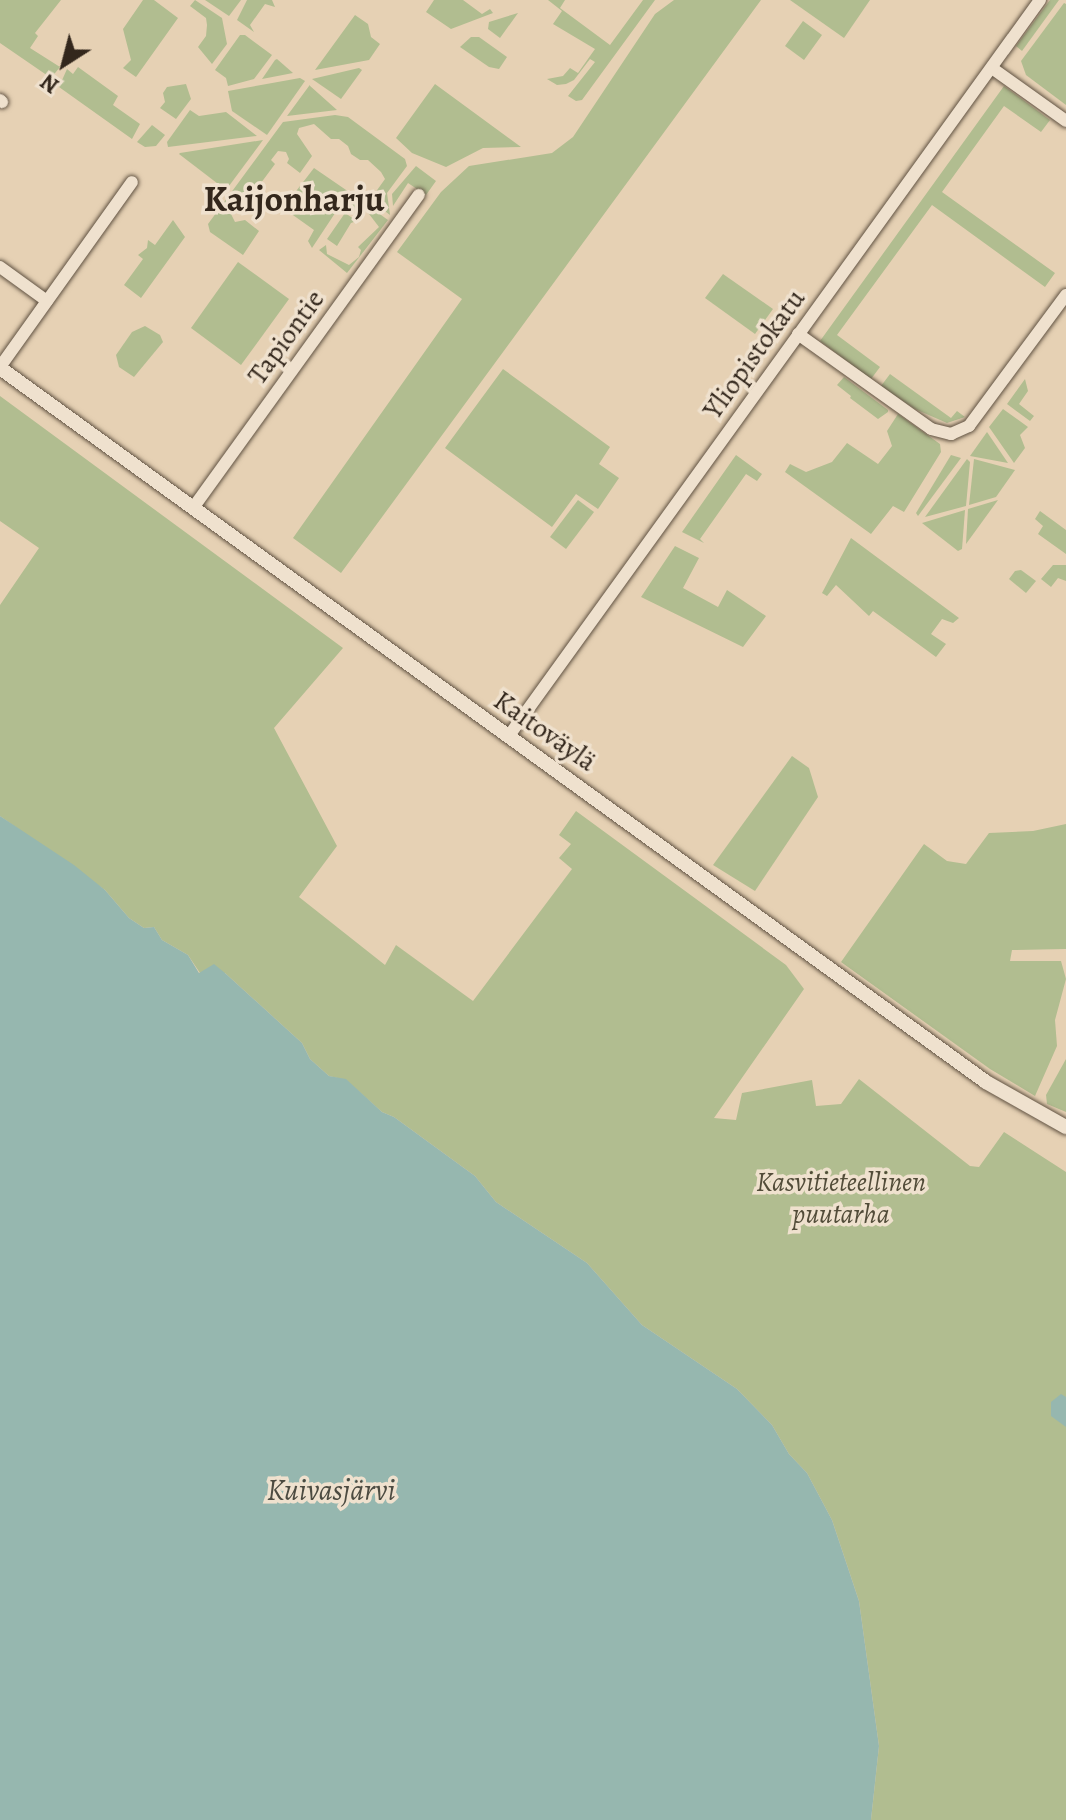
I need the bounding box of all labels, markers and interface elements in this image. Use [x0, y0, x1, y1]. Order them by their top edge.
north arrow [24, 24, 104, 104]
text: N [35, 67, 65, 100]
district label: Kaijonharju [203, 177, 385, 221]
street label: Tapiontie [240, 283, 332, 391]
street label: Yliopistokatu [696, 283, 812, 425]
street label: Kaitoväylä [487, 683, 603, 779]
park label: Kasvitieteellinen puutarha [756, 1165, 926, 1231]
water label: Kuivasjärvi [267, 1472, 395, 1508]

